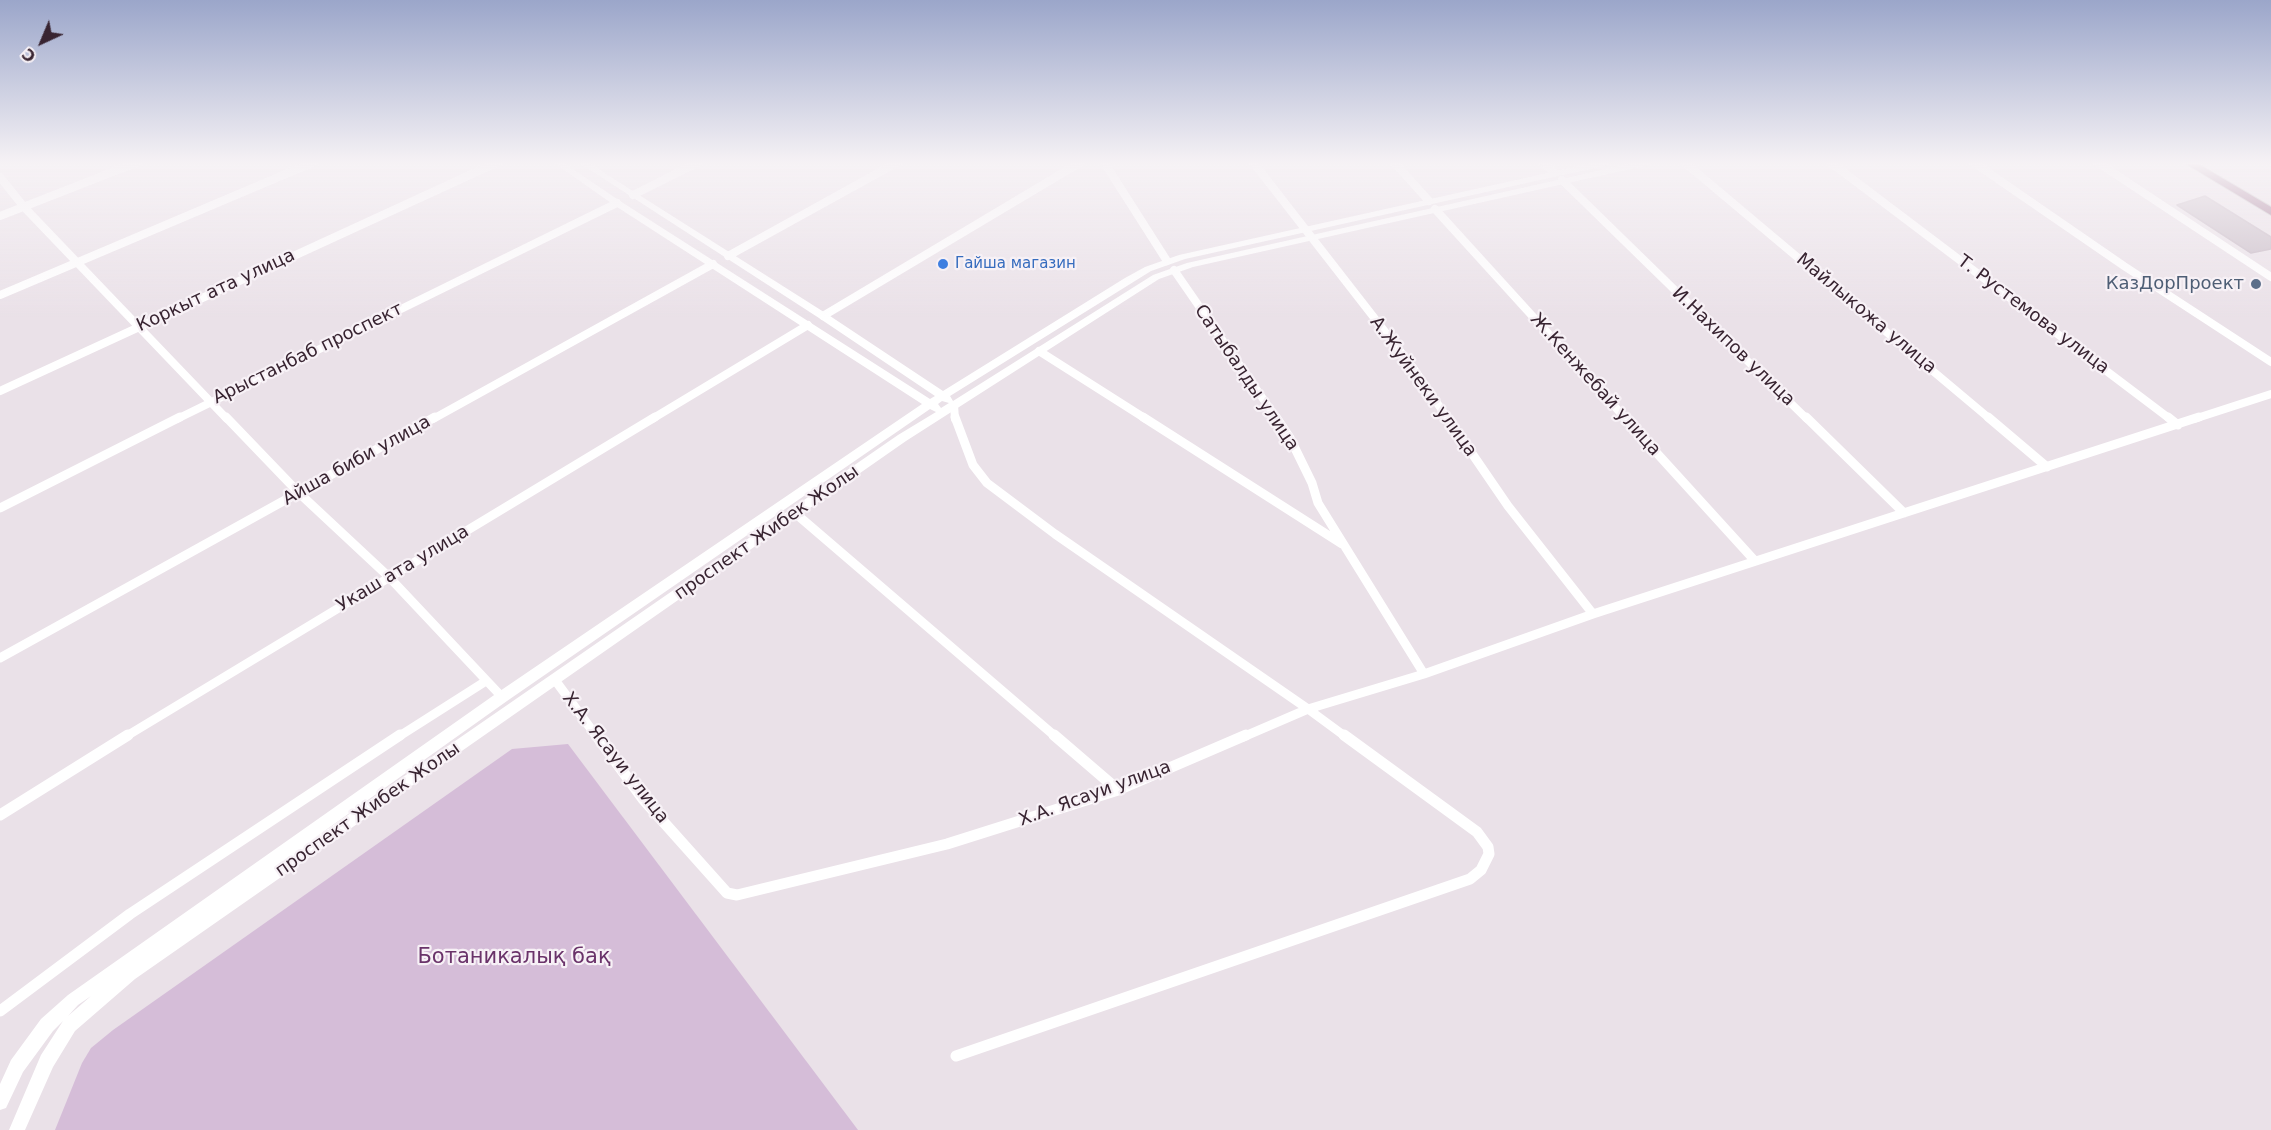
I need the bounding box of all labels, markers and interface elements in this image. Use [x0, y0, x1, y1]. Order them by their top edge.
north arrow [12, 12, 72, 72]
text: С [18, 44, 40, 66]
street label: Коркыт ата улица [134, 245, 298, 337]
street label: Майлыкожа улица [1792, 249, 1940, 379]
street label: Т. Рустемова улица [1953, 251, 2113, 379]
place label: Гайша магазин [955, 255, 1076, 273]
marker: Гайша магазин [936, 257, 950, 271]
place label: КазДорПроект [2106, 273, 2244, 295]
marker: КазДорПроект [2249, 277, 2263, 291]
street label: И.Нахипов улица [1667, 283, 1799, 411]
street label: Арыстанбаб проспект [210, 299, 406, 409]
street label: Сатыбалды улица [1189, 301, 1303, 455]
street label: Ж.Кенжебай улица [1525, 309, 1665, 461]
street label: А.Жуйнеки улица [1365, 313, 1481, 461]
street label: Айша биби улица [279, 411, 435, 511]
street label: проспект Жибек Жолы [671, 461, 863, 605]
street label: Укаш ата улица [333, 521, 473, 617]
street label: Х.А. Ясауи улица [557, 688, 673, 828]
street label: проспект Жибек Жолы [272, 738, 464, 882]
street label: Х.А. Ясауи улица [1016, 756, 1174, 832]
park label: Ботаникалық бақ [417, 945, 611, 971]

